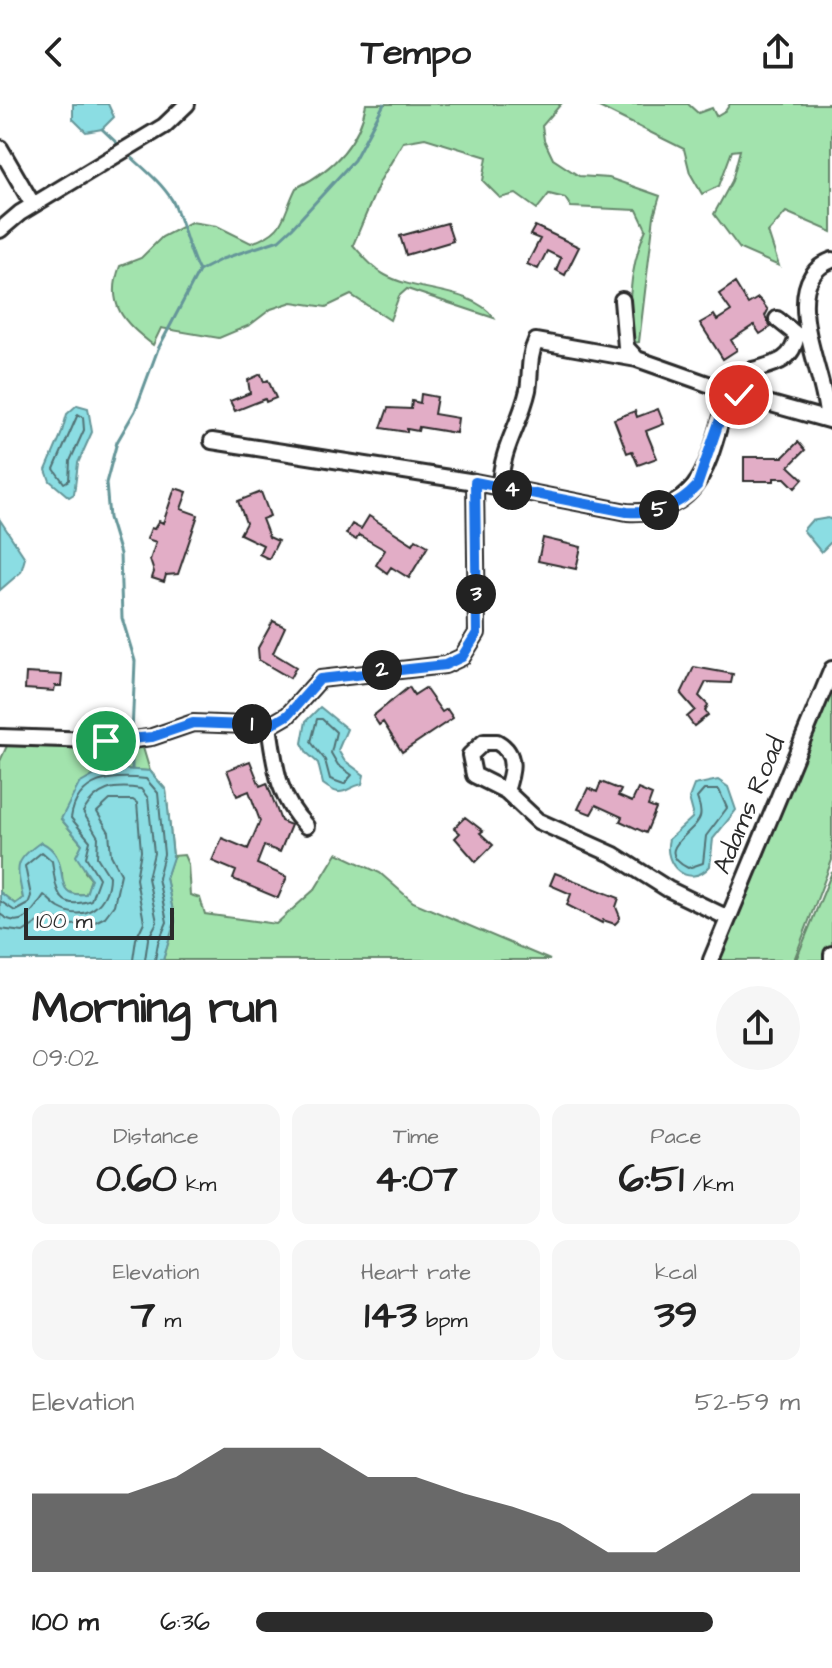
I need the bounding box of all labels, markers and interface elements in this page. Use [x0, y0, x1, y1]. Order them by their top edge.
text: Tempo [361, 27, 471, 78]
icon: back [32, 30, 76, 74]
icon: share [756, 30, 800, 74]
pin [705, 361, 773, 429]
icon: check [717, 373, 761, 417]
pin: 4 [492, 470, 532, 510]
text: 4 [505, 474, 519, 505]
pin: 5 [639, 490, 679, 530]
text: 5 [651, 494, 667, 525]
pin: 3 [456, 574, 496, 614]
text: 3 [470, 578, 482, 609]
pin: 2 [362, 650, 402, 690]
text: 2 [376, 654, 388, 685]
pin: 1 [232, 704, 272, 744]
pin [72, 707, 140, 775]
text: 1 [251, 708, 253, 739]
icon: arrive [84, 719, 128, 763]
street label: Adams Road [704, 730, 794, 880]
scale bar [24, 904, 174, 940]
text: 100 m [36, 906, 93, 937]
text: Morning run [32, 979, 277, 1040]
button: share [716, 986, 800, 1070]
text: 09:02 [32, 1040, 99, 1076]
text: Distance [113, 1121, 199, 1152]
text: Time [393, 1121, 439, 1152]
text: Pace [650, 1121, 702, 1152]
text: 0.60 [96, 1152, 177, 1207]
text: 4:07 [374, 1152, 458, 1207]
text: 6:51 [619, 1152, 684, 1207]
text: km [177, 1169, 216, 1200]
text: /km [684, 1169, 733, 1200]
text: Elevation [113, 1257, 199, 1288]
text: Heart rate [361, 1257, 471, 1288]
text: kcal [655, 1257, 697, 1288]
text: 7 [131, 1288, 155, 1343]
text: 143 [364, 1288, 417, 1343]
text: 39 [654, 1288, 698, 1343]
text: m [155, 1305, 181, 1336]
text: bpm [417, 1305, 468, 1336]
text: Elevation [32, 1384, 134, 1420]
text: 52–59 m [695, 1384, 800, 1420]
text: 100 m [32, 1604, 99, 1640]
text: 6:36 [160, 1604, 210, 1640]

